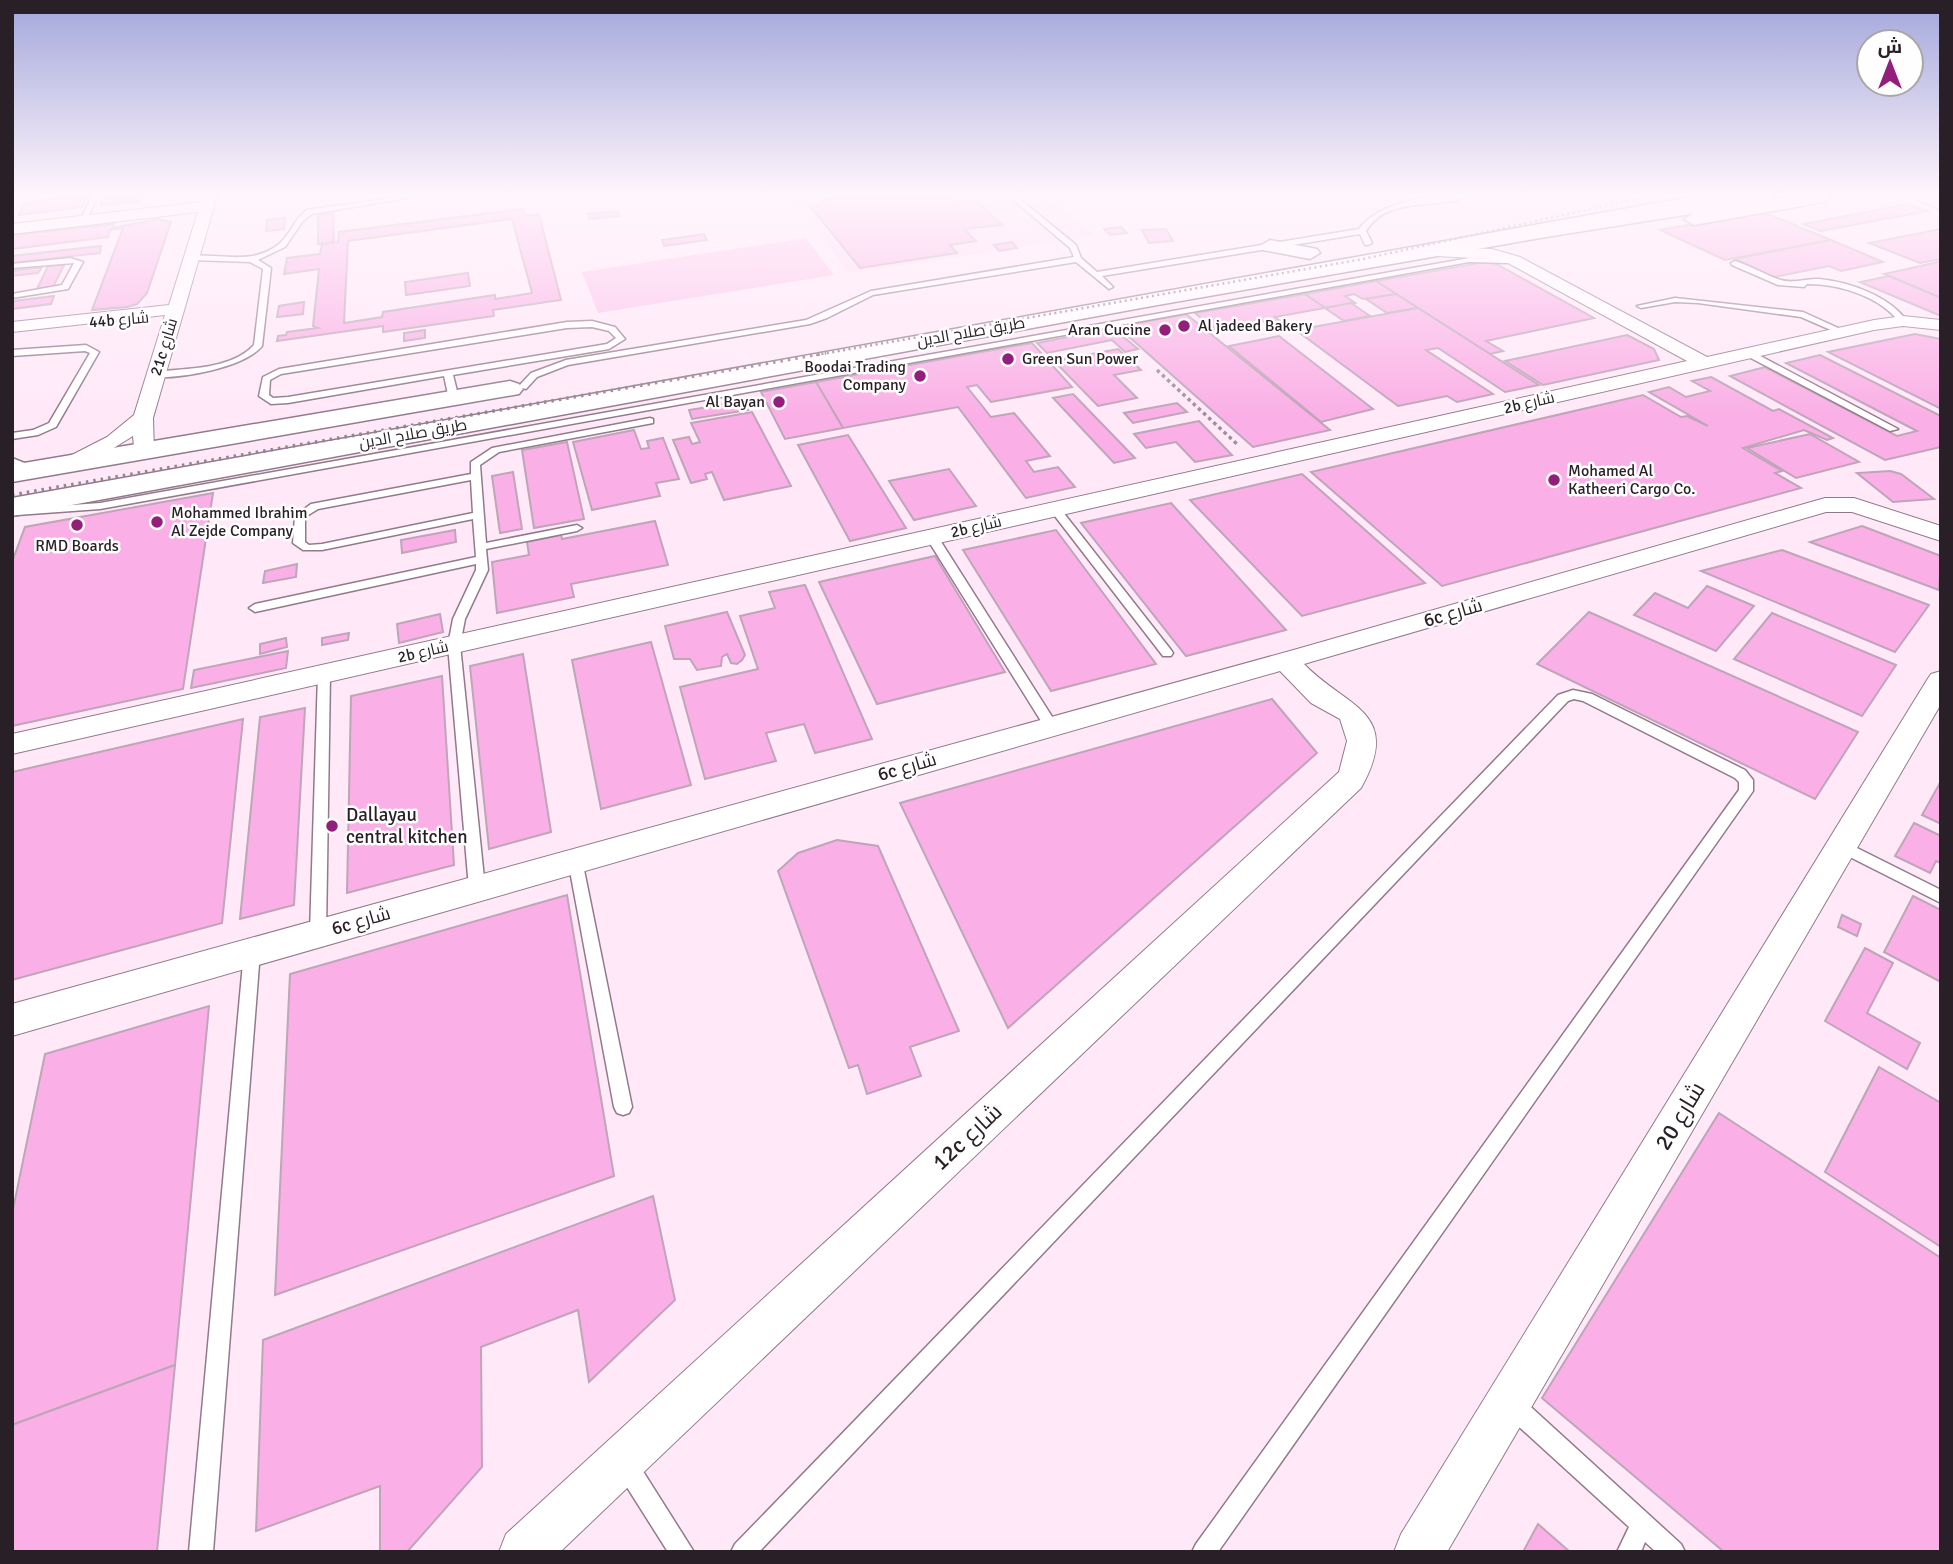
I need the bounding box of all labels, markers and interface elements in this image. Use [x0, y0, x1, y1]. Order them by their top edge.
north arrow [1855, 28, 1925, 98]
text: ش [1878, 35, 1902, 59]
street label: 44b شارع [88, 307, 150, 334]
street label: طريق صلاح الدين [915, 313, 1027, 352]
street label: 21c شارع [146, 316, 183, 379]
place label: Al jadeed Bakery [1198, 316, 1313, 336]
marker: Al jadeed Bakery [1176, 318, 1192, 334]
place label: Aran Cucine [1068, 320, 1151, 340]
marker: Aran Cucine [1157, 322, 1173, 338]
place label: Green Sun Power [1022, 349, 1138, 369]
marker: Green Sun Power [1000, 351, 1016, 367]
place label: Boodai Trading Company [804, 357, 907, 395]
marker: Boodai Trading Company [912, 368, 928, 384]
street label: 2b شارع [1502, 387, 1557, 420]
place label: Al Bayan [705, 392, 765, 412]
marker: Al Bayan [771, 394, 787, 410]
street label: طريق صلاح الدين [357, 415, 469, 454]
place label: Mohamed Al Katheeri Cargo Co. [1568, 461, 1695, 499]
marker: Mohamed Al Katheeri Cargo Co. [1546, 472, 1562, 488]
place label: Mohammed Ibrahim Al Zejde Company [171, 503, 307, 541]
street label: 2b شارع [949, 511, 1004, 544]
marker: Mohammed Ibrahim Al Zejde Company [149, 514, 165, 530]
marker: RMD Boards [69, 517, 85, 533]
place label: RMD Boards [35, 536, 119, 556]
street label: 6c شارع [1421, 593, 1486, 634]
street label: 2b شارع [396, 636, 451, 669]
street label: 6c شارع [875, 747, 940, 788]
place label: Dallayau central kitchen [346, 803, 468, 849]
marker: Dallayau central kitchen [324, 818, 340, 834]
street label: 6c شارع [329, 901, 394, 942]
street label: شارع 20 [1648, 1077, 1712, 1156]
street label: 12c شارع [926, 1097, 1009, 1177]

